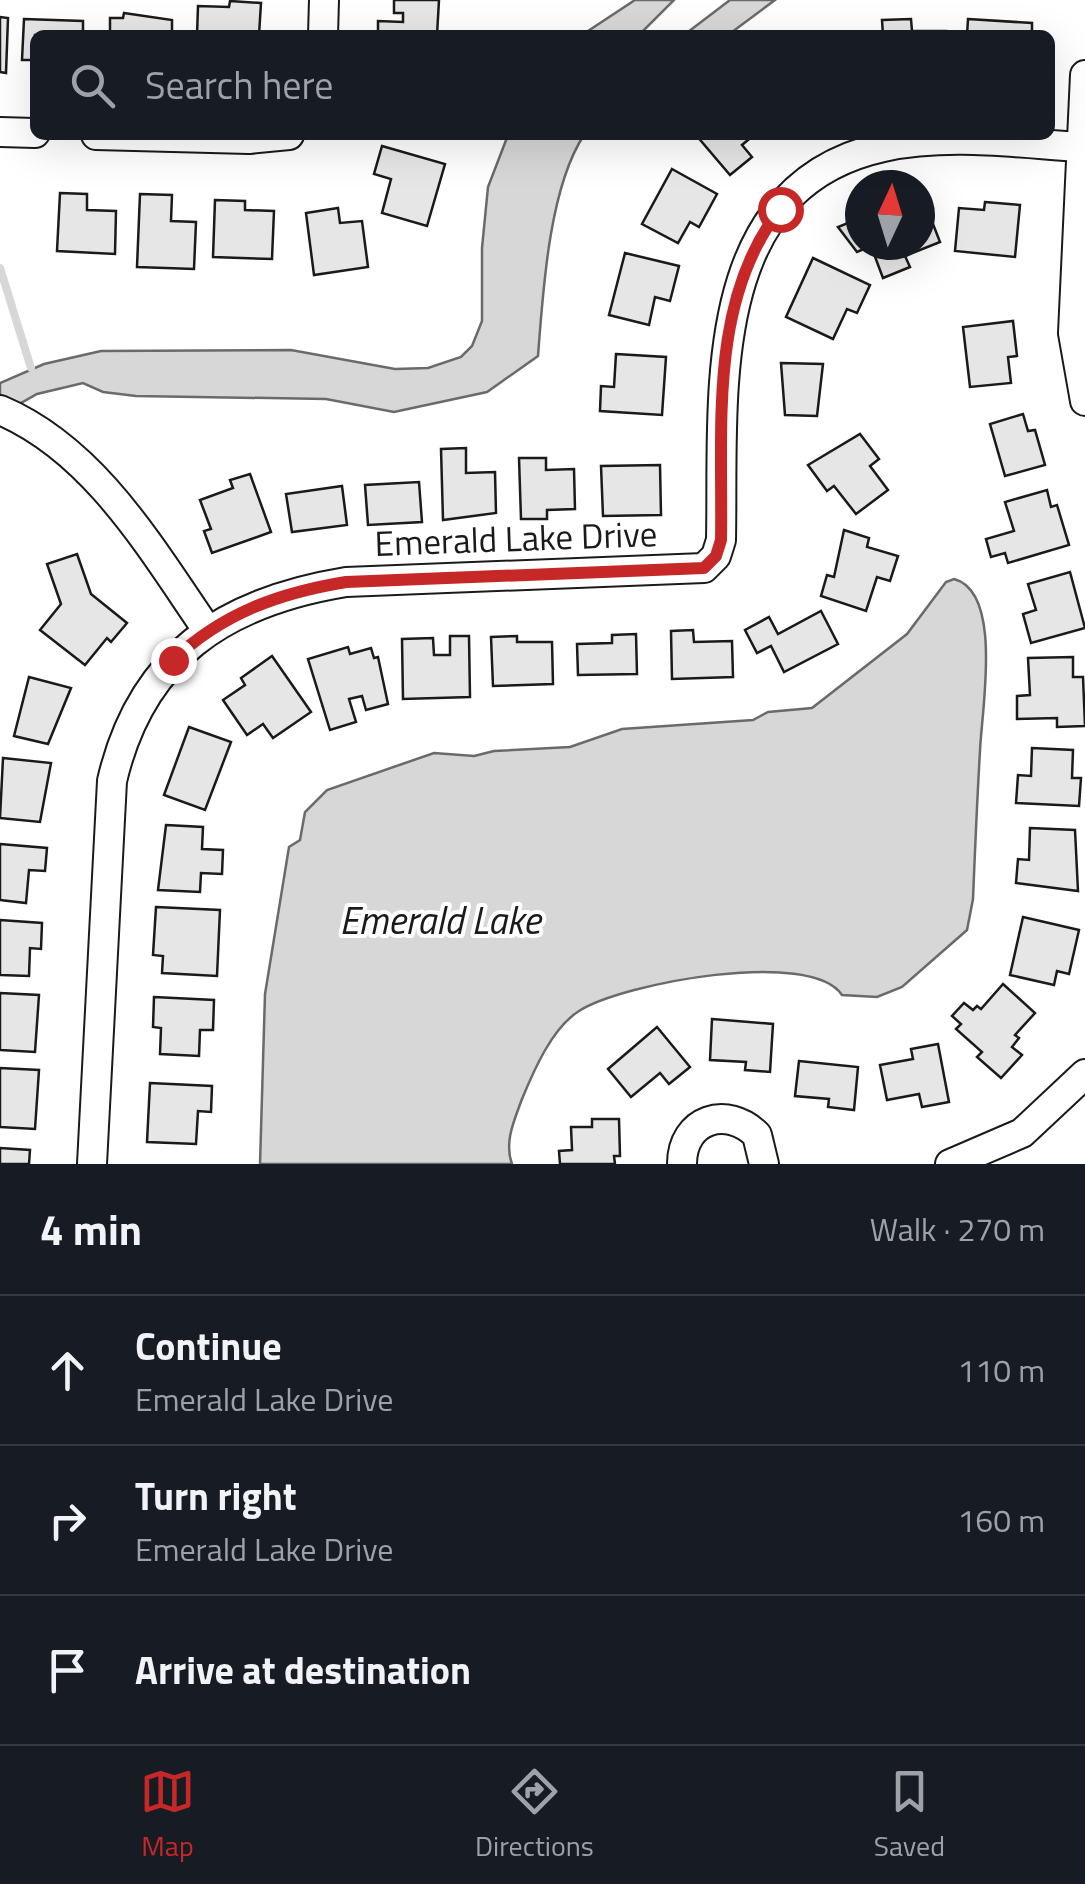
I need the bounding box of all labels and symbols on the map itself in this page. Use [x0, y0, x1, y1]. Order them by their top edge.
north arrow [845, 170, 935, 260]
route start [758, 187, 804, 233]
street label: Emerald Lake Drive [374, 506, 658, 570]
route end [151, 638, 197, 684]
water label: Emerald Lake [339, 891, 543, 949]

